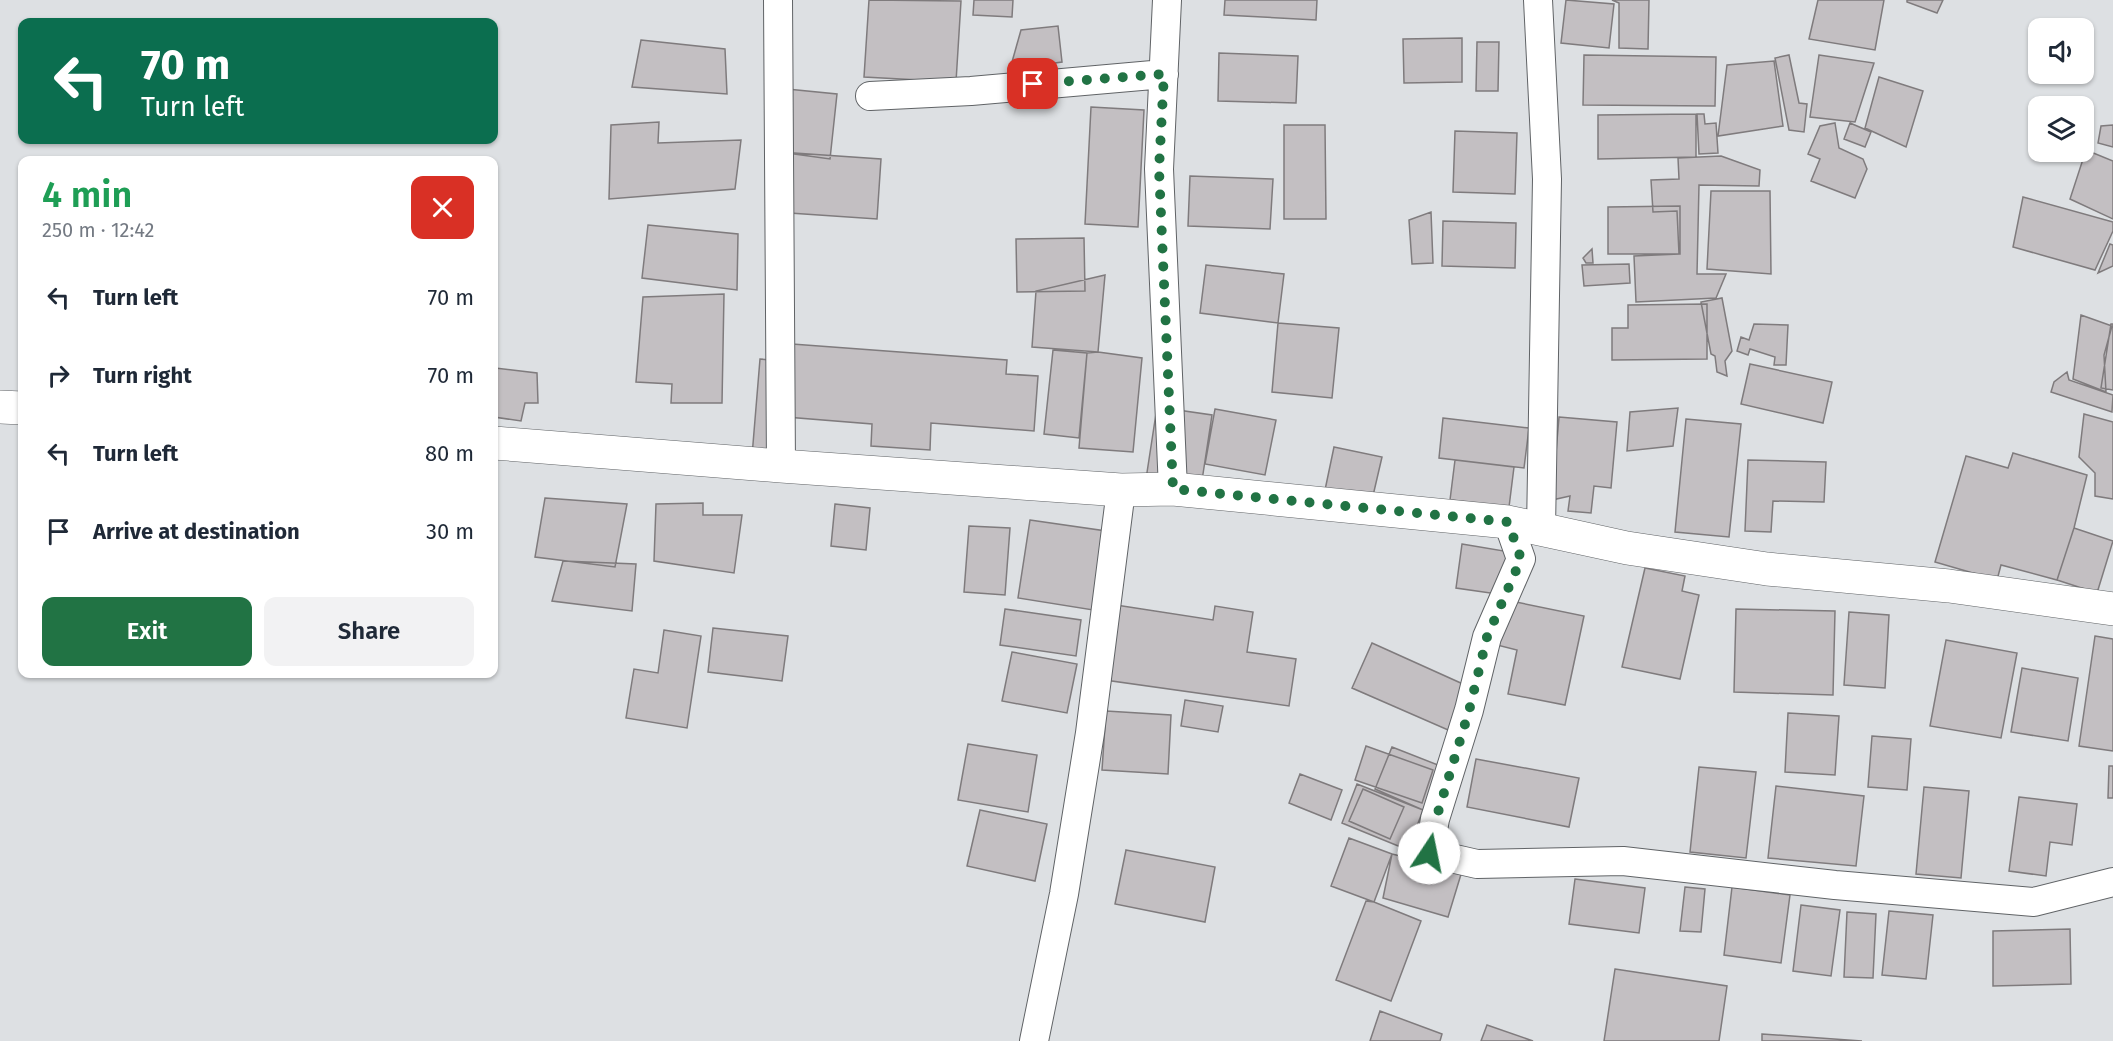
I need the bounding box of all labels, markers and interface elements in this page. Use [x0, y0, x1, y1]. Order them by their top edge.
map controls [2028, 18, 2094, 162]
button: sound [2028, 18, 2094, 84]
text: 70 m [141, 40, 230, 90]
icon: left [42, 42, 120, 120]
pin [1007, 58, 1058, 109]
icon: arrive [1016, 67, 1049, 100]
text: Turn left [141, 91, 244, 123]
button: layers [2028, 96, 2094, 162]
text: 4 min [42, 173, 132, 217]
button: close [411, 176, 474, 239]
text: 250 m · 12:42 [42, 218, 154, 242]
icon: left [42, 281, 75, 314]
text: Turn left [93, 284, 178, 311]
text: 70 m [428, 284, 474, 311]
icon: right [42, 359, 75, 392]
text: Turn right [93, 362, 192, 389]
text: 70 m [428, 362, 474, 389]
icon: left [42, 437, 75, 470]
text: Turn left [93, 440, 178, 467]
text: 80 m [425, 440, 474, 467]
icon: arrive [42, 515, 75, 548]
text: Arrive at destination [93, 518, 300, 545]
text: 30 m [426, 518, 474, 545]
button: Exit [42, 597, 252, 666]
button: Share [264, 597, 474, 666]
position arrow [1397, 821, 1461, 885]

